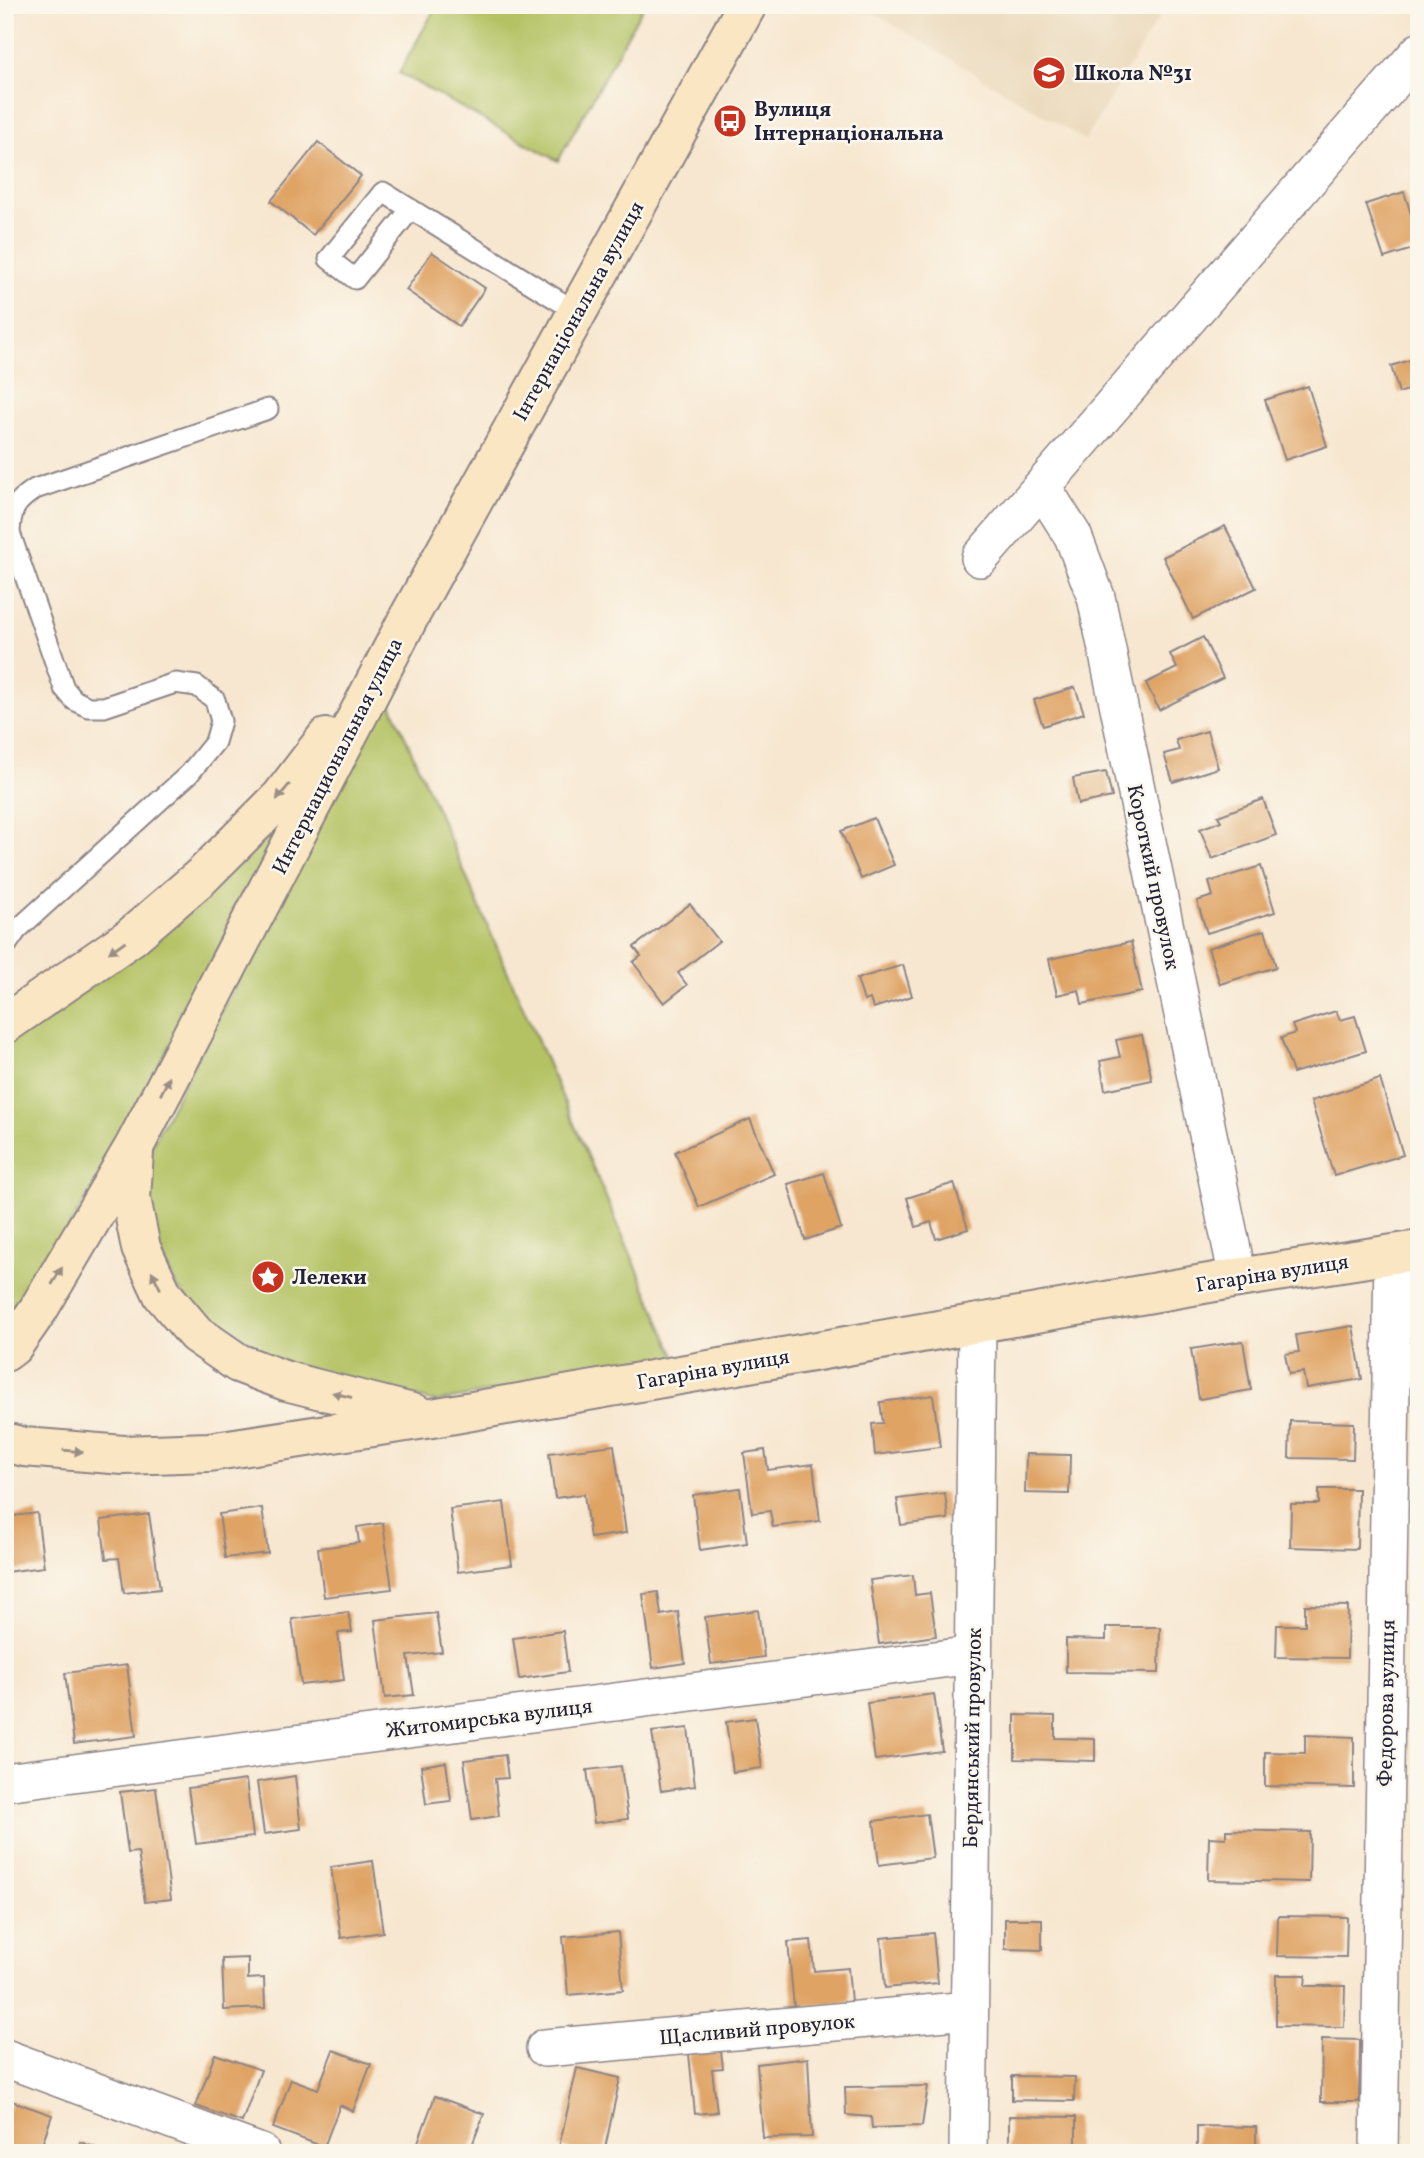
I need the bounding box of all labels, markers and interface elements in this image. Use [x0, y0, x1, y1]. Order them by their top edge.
school or university icon: Школа №31 [1030, 54, 1068, 92]
place label: Школа №31 [1074, 60, 1192, 89]
place label: Вулиця Інтернаціональна [754, 96, 944, 149]
bus stop icon: Вулиця Інтернаціональна [711, 102, 749, 140]
street label: Інтернаціональна вулиця [507, 196, 652, 427]
street label: Интернациональная улица [266, 633, 411, 880]
street label: Короткий провулок [1119, 782, 1186, 973]
one-way arrow [276, 784, 291, 801]
one-way arrow [108, 940, 126, 954]
one-way arrow [160, 1076, 171, 1096]
street label: Гагаріна вулиця [1194, 1248, 1351, 1301]
place icon: Лелеки [249, 1258, 287, 1296]
place label: Лелеки [292, 1264, 367, 1293]
one-way arrow [51, 1267, 64, 1286]
one-way arrow [150, 1270, 161, 1290]
street label: Гагаріна вулиця [635, 1343, 792, 1398]
one-way arrow [331, 1389, 353, 1400]
one-way arrow [62, 1446, 84, 1457]
street label: Федорова вулиця [1372, 1619, 1403, 1787]
street label: Бердянський провулок [957, 1627, 990, 1849]
street label: Житомирська вулиця [384, 1692, 594, 1747]
street label: Щасливий провулок [658, 2007, 856, 2054]

